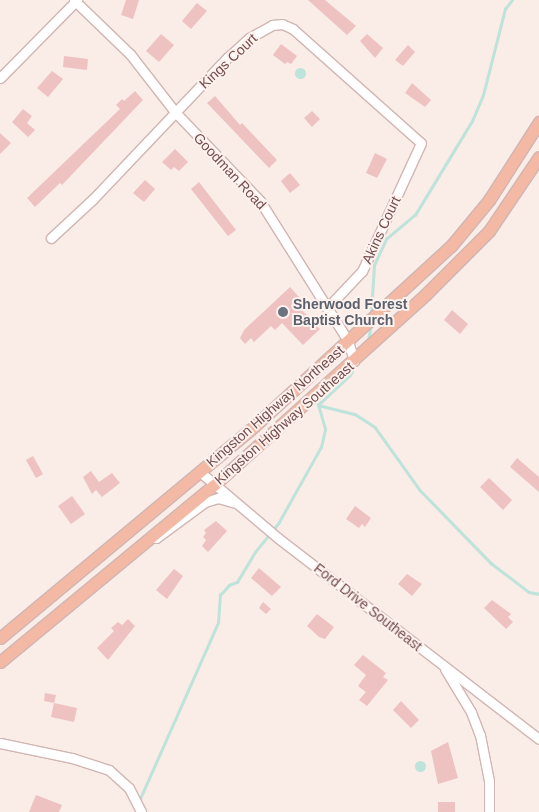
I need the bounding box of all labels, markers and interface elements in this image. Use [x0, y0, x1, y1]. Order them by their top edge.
street label: Kings Court [196, 30, 260, 92]
street label: Goodman Road [190, 129, 270, 213]
street label: Akins Court [358, 194, 404, 266]
place label: Sherwood Forest Baptist Church [293, 296, 407, 328]
marker: Sherwood Forest Baptist Church [277, 306, 289, 318]
street label: Kingston Highway Northeast [203, 342, 347, 470]
street label: Kingston Highway Southeast [211, 358, 357, 488]
street label: Ford Drive Southeast [311, 560, 425, 654]

